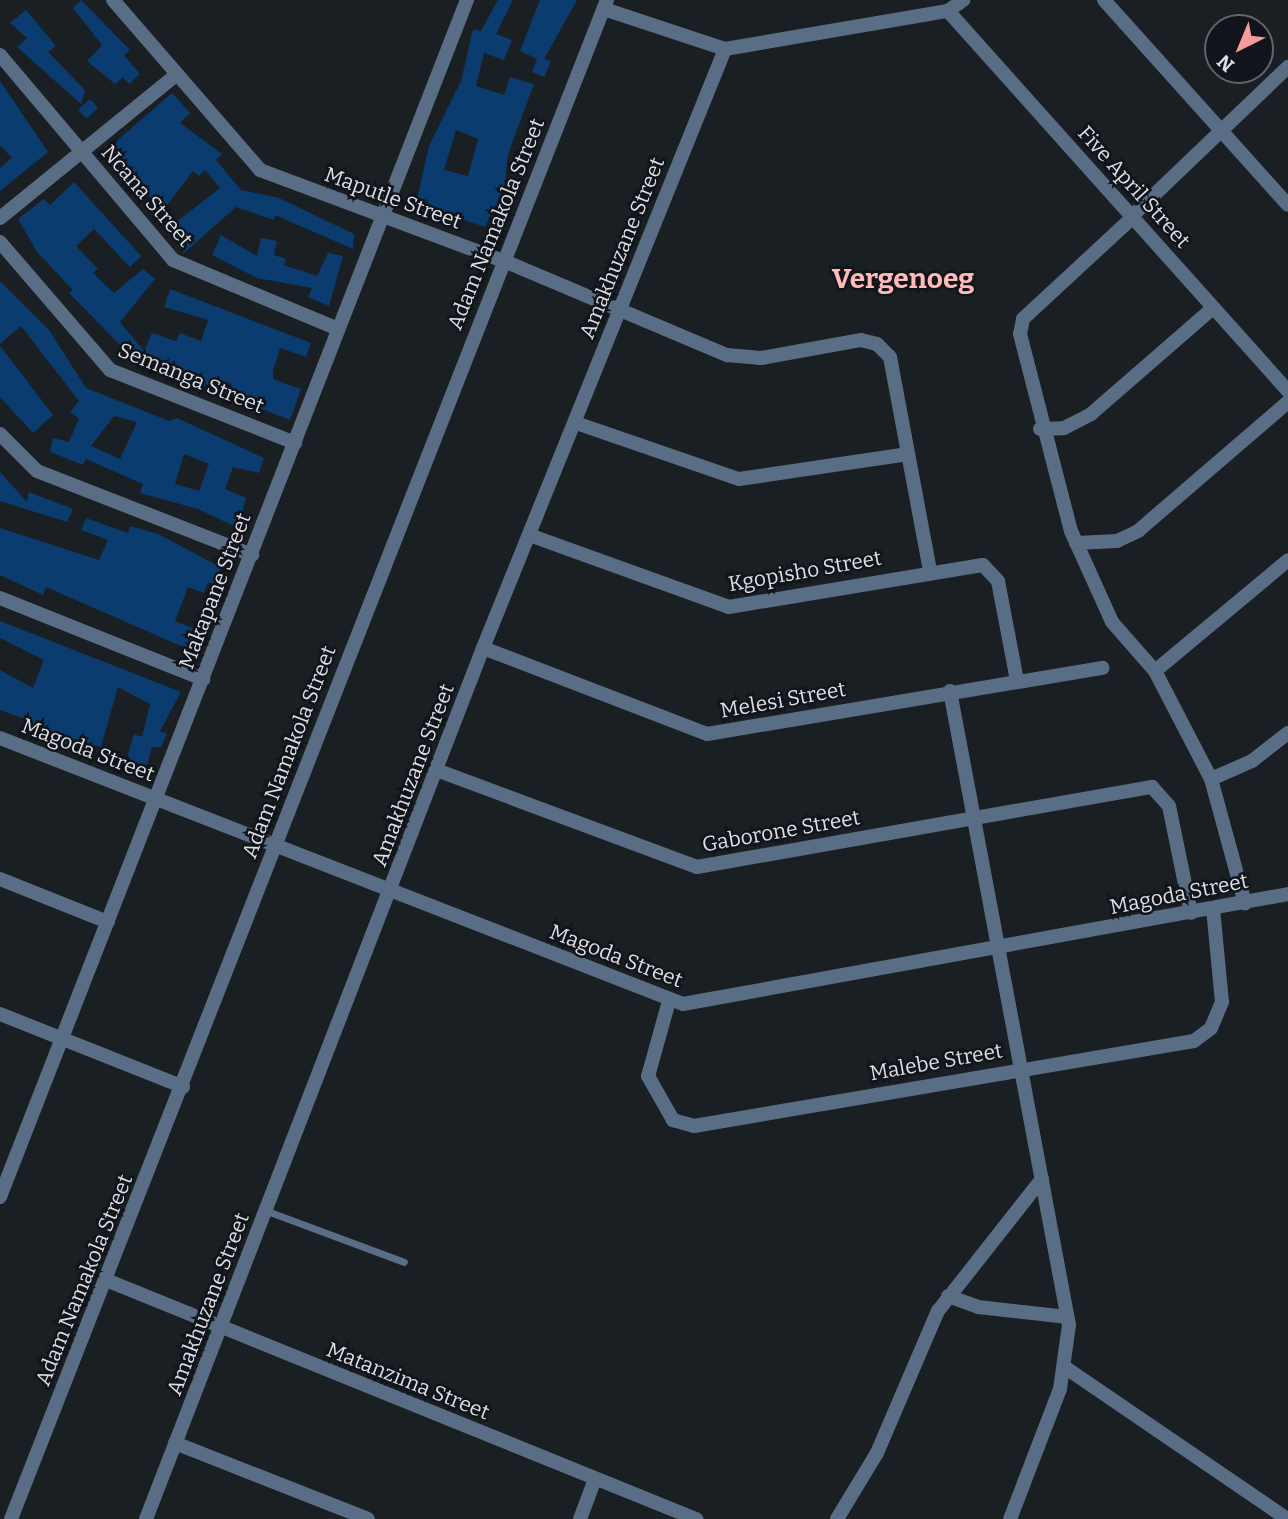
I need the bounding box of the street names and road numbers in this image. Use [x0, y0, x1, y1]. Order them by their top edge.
street label: Adam Namakola Street [442, 115, 550, 333]
street label: Five April Street [1073, 121, 1195, 253]
street label: Ncana Street [96, 140, 198, 252]
street label: Amakhuzane Street [574, 154, 670, 342]
street label: Maputle Street [321, 162, 465, 234]
street label: Semanga Street [114, 337, 268, 419]
street label: Makapane Street [174, 510, 256, 672]
street label: Kgopisho Street [726, 545, 884, 597]
street label: Adam Namakola Street [237, 642, 341, 862]
street label: Melesi Street [718, 677, 848, 723]
street label: Amakhuzane Street [367, 680, 459, 870]
street label: Magoda Street [18, 713, 158, 787]
street label: Gaborone Street [700, 805, 862, 857]
street label: Magoda Street [1108, 868, 1250, 920]
street label: Magoda Street [546, 919, 686, 993]
street label: Malebe Street [868, 1038, 1004, 1086]
street label: Adam Namakola Street [30, 1171, 138, 1389]
street label: Amakhuzane Street [162, 1209, 254, 1399]
street label: Matanzima Street [323, 1337, 493, 1425]

